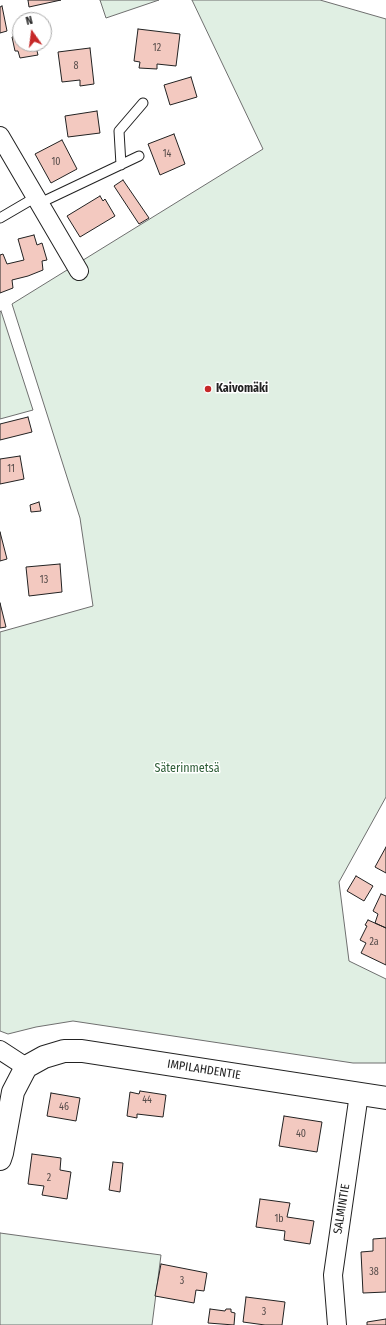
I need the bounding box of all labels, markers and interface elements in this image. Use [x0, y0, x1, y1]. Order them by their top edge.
north arrow [12, 12, 52, 52]
text: N [24, 14, 34, 28]
house number: 12 [153, 42, 161, 54]
house number: 8 [74, 60, 78, 72]
house number: 14 [163, 148, 171, 160]
house number: 10 [51, 156, 61, 168]
place label: Kaivomäki [216, 382, 268, 396]
marker: Kaivomäki [203, 384, 213, 394]
house number: 11 [7, 463, 15, 475]
house number: 13 [40, 574, 48, 586]
park label: Säterinmetsä [154, 762, 220, 776]
house number: 2a [369, 936, 379, 948]
street label: IMPILAHDENTIE [166, 1057, 242, 1083]
house number: 44 [142, 1094, 152, 1106]
house number: 46 [59, 1101, 69, 1113]
house number: 40 [296, 1128, 306, 1140]
house number: 2 [47, 1172, 51, 1184]
street label: SALMINTIE [331, 1183, 353, 1235]
house number: 1b [274, 1213, 284, 1225]
house number: 38 [369, 1266, 379, 1278]
house number: 3 [180, 1275, 184, 1287]
house number: 3 [262, 1306, 266, 1318]

